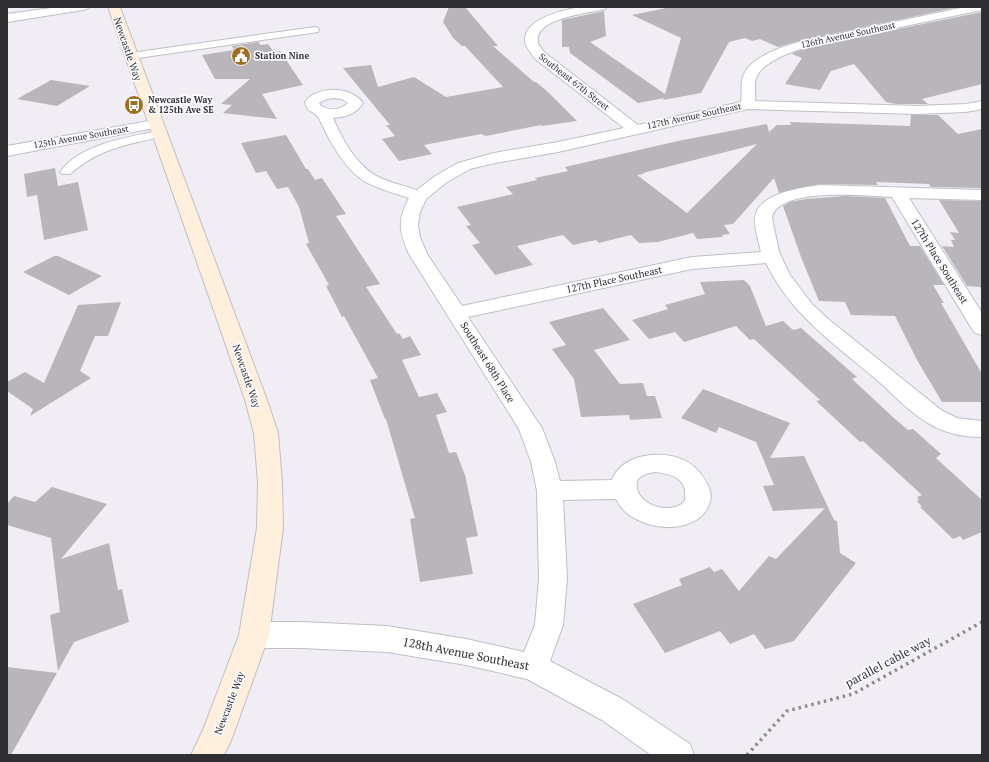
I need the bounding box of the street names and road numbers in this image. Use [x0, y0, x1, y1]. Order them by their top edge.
street label: Newcastle Way [111, 16, 145, 84]
street label: 126th Avenue Southeast [800, 19, 897, 51]
street label: Southeast 67th Street [536, 51, 612, 114]
street label: 127th Avenue Southeast [646, 100, 743, 132]
street label: 125th Avenue Southeast [32, 123, 130, 151]
street label: 127th Place Southeast [908, 216, 971, 306]
street label: 127th Place Southeast [565, 263, 664, 296]
street label: Southeast 68th Place [457, 319, 518, 405]
street label: Newcastle Way [230, 343, 264, 411]
street label: parallel cable way [842, 632, 934, 690]
street label: 128th Avenue Southeast [401, 634, 531, 673]
street label: Newcastle Way [211, 669, 248, 737]

